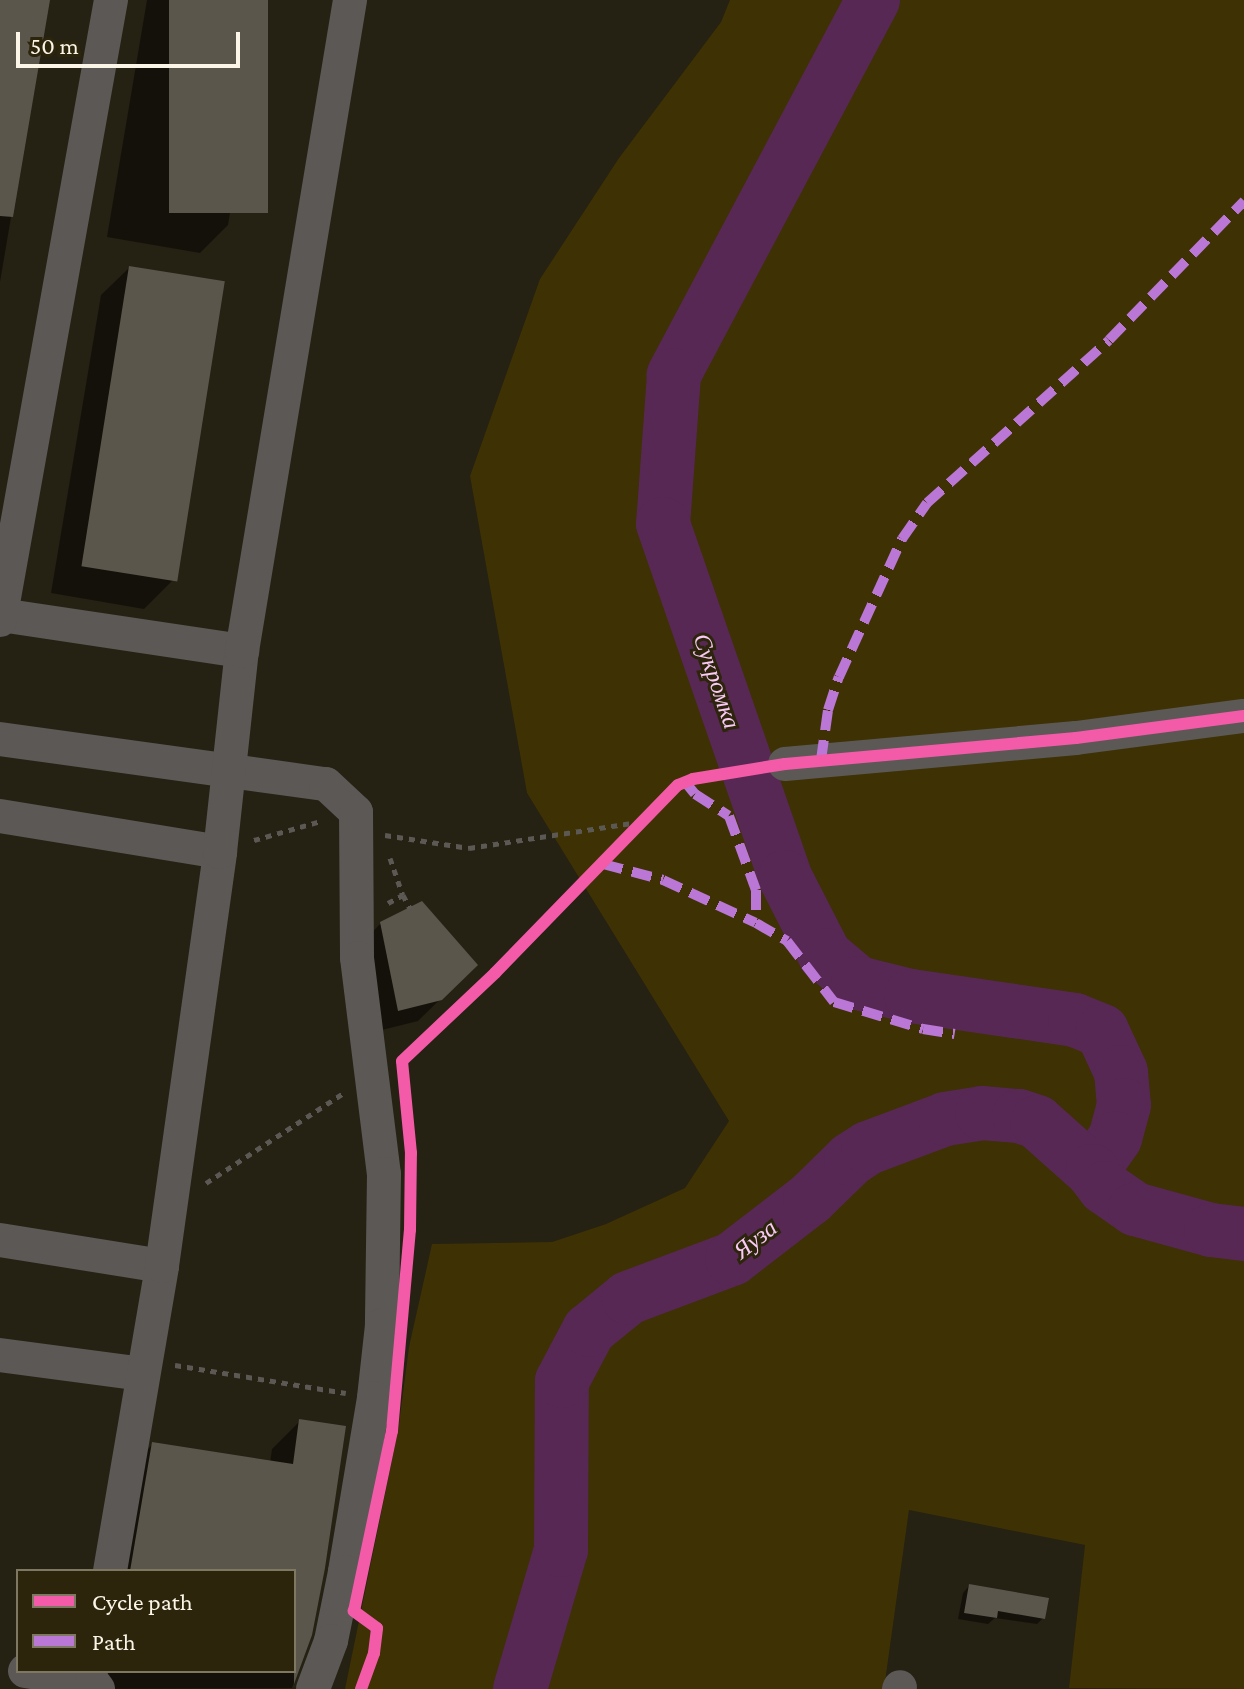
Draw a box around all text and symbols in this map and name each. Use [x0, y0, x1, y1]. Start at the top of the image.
scale bar [20, 16, 244, 66]
text: 50 m [30, 32, 79, 59]
water label: Сукромка [687, 630, 747, 732]
water label: Яуза [727, 1213, 783, 1265]
legend [16, 1569, 296, 1673]
text: Cycle path [92, 1588, 193, 1615]
text: Path [92, 1628, 136, 1655]

